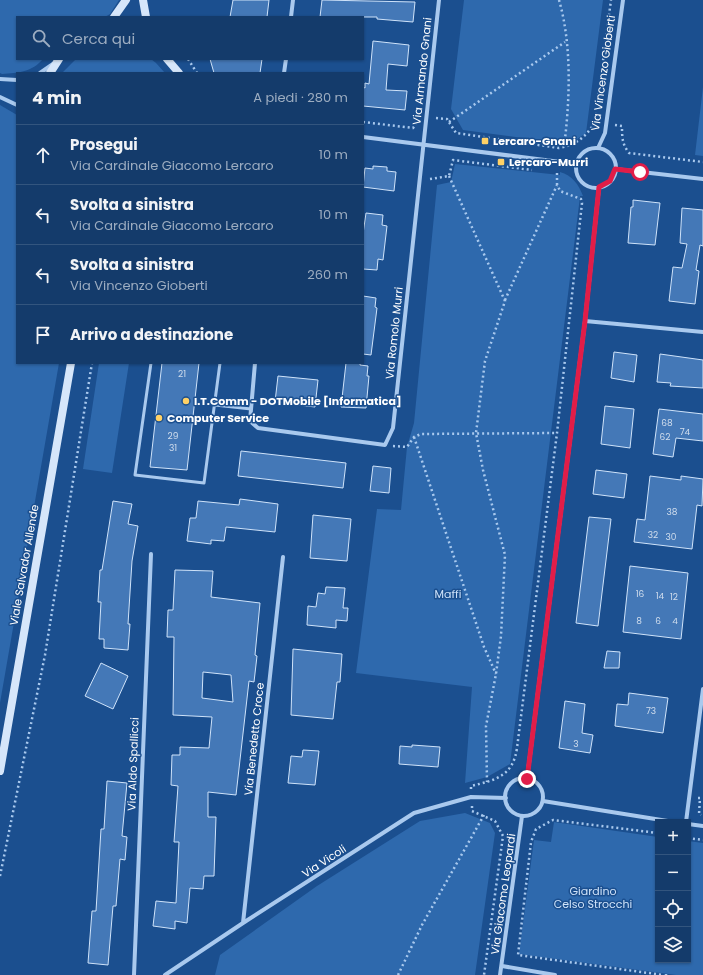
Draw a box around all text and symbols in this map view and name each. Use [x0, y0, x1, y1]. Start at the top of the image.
street label: Via Vincenzo Gioberti [587, 14, 619, 132]
search box [16, 16, 364, 60]
street label: Via Armando Gnani [408, 16, 436, 126]
icon: search [30, 27, 52, 49]
text: Cerca qui [62, 28, 135, 49]
text: 4 min [32, 86, 82, 110]
text: A piedi · 280 m [253, 88, 348, 107]
place label: Lercaro-Gnani [493, 133, 576, 149]
text: Prosegui [70, 134, 138, 155]
marker: Lercaro-Gnani [480, 136, 490, 146]
icon: ahead [32, 144, 54, 166]
text: 10 m [319, 145, 348, 164]
place label: Lercaro-Murri [509, 154, 588, 170]
text: Via Cardinale Giacomo Lercaro [70, 156, 274, 175]
marker: Lercaro-Murri [496, 157, 506, 167]
route start [631, 163, 649, 181]
text: Svolta a sinistra [70, 194, 194, 215]
icon: left [32, 204, 54, 226]
text: 10 m [319, 205, 348, 224]
text: Via Cardinale Giacomo Lercaro [70, 216, 274, 235]
text: Svolta a sinistra [70, 254, 194, 275]
icon: left [32, 264, 54, 286]
text: 260 m [307, 265, 348, 284]
text: Via Vincenzo Gioberti [70, 276, 208, 295]
street label: Via Romolo Murri [381, 286, 407, 380]
icon: arrive [32, 324, 54, 346]
text: Arrivo a destinazione [70, 324, 233, 345]
house number: 21 [178, 368, 186, 380]
place label: I.T.Comm - DOTMobile [Informatica] [194, 393, 402, 409]
marker: I.T.Comm - DOTMobile [Informatica] [181, 396, 191, 406]
place label: Computer Service [167, 410, 269, 426]
marker: Computer Service [154, 413, 164, 423]
house number: 68 [661, 417, 673, 429]
house number: 74 [680, 426, 691, 438]
house number: 29 [168, 430, 179, 442]
house number: 62 [660, 431, 670, 443]
house number: 31 [169, 442, 177, 454]
street label: Viale Salvador Allende [5, 503, 43, 627]
house number: 38 [667, 506, 678, 518]
house number: 32 [648, 529, 658, 541]
house number: 30 [666, 531, 677, 543]
park label: Maffi [435, 586, 462, 602]
house number: 16 [636, 588, 645, 600]
house number: 14 [656, 590, 665, 602]
house number: 12 [670, 591, 678, 603]
house number: 8 [636, 615, 642, 627]
house number: 6 [655, 615, 661, 627]
house number: 4 [672, 615, 678, 627]
street label: Via Benedetto Croce [240, 682, 268, 796]
house number: 73 [646, 705, 656, 717]
street label: Via Aldo Spallicci [123, 717, 143, 811]
house number: 3 [573, 738, 579, 750]
route end [518, 770, 536, 788]
map controls [655, 819, 691, 963]
button: + [655, 819, 691, 855]
street label: Via Giacomo Leopardi [487, 832, 519, 956]
street label: Via Vicoli [299, 841, 349, 881]
button: − [655, 855, 691, 891]
park label: Giardino Celso Strocchi [554, 883, 633, 912]
button: locate [655, 891, 691, 927]
button: layers [655, 927, 691, 963]

